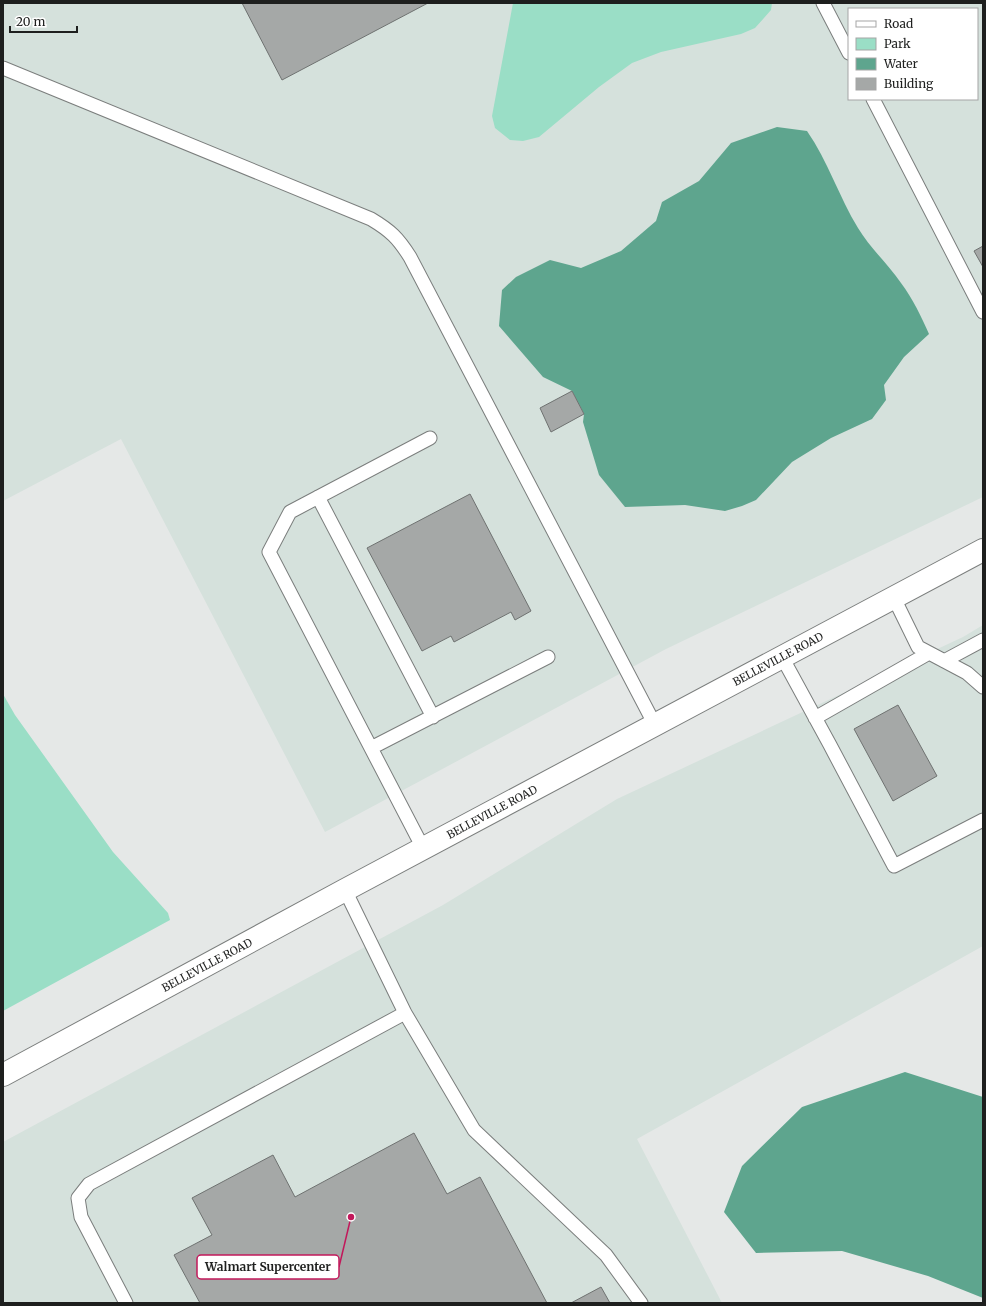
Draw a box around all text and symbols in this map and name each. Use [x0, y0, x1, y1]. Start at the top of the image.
scale bar [10, 8, 77, 34]
legend [848, 8, 978, 100]
text: 20 m [16, 14, 45, 29]
text: Road [884, 16, 913, 31]
text: Park [884, 36, 911, 51]
text: Water [883, 56, 919, 71]
text: Building [884, 76, 934, 91]
street label: BELLEVILLE ROAD [730, 629, 826, 689]
street label: BELLEVILLE ROAD [444, 782, 540, 842]
street label: BELLEVILLE ROAD [159, 935, 255, 995]
callout: Walmart Supercenter [197, 1255, 339, 1279]
text: Walmart Supercenter [204, 1259, 331, 1274]

